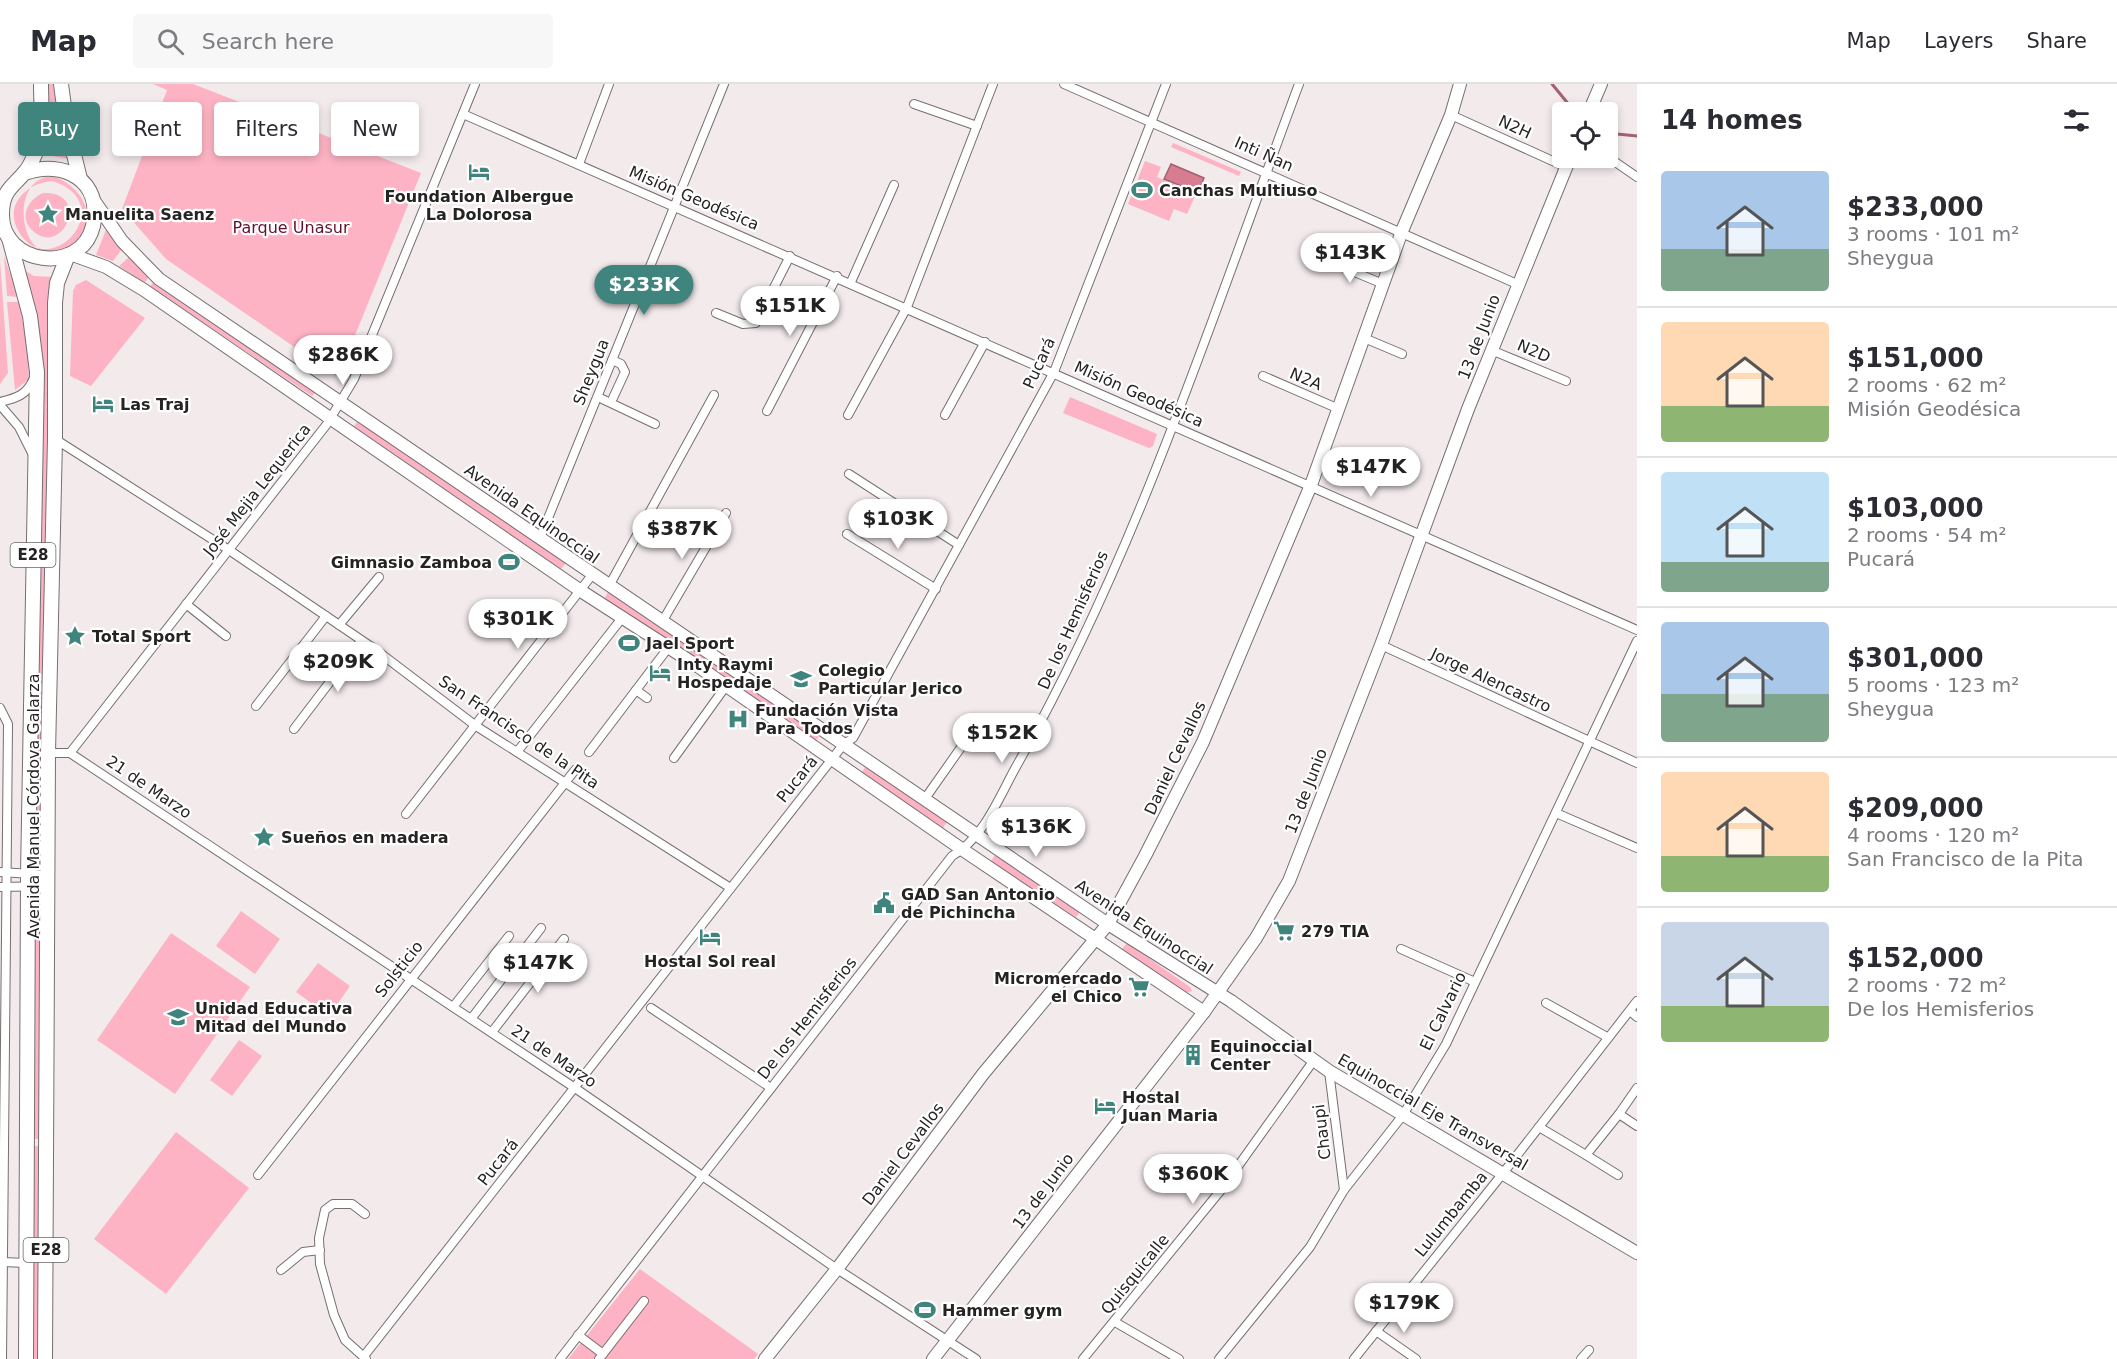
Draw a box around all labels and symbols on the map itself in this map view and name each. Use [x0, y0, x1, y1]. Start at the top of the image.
street label: N2H [1495, 111, 1535, 143]
street label: Inti Ñan [1232, 133, 1296, 175]
hotel icon: Foundation Albergue La Dolorosa [467, 160, 491, 184]
street label: Misión Geodésica [626, 162, 762, 234]
sports icon: Canchas Multiuso [1130, 178, 1154, 202]
place label: Canchas Multiuso [1159, 181, 1318, 200]
place label: Foundation Albergue La Dolorosa [384, 187, 574, 224]
place icon: Manuelita Saenz [36, 202, 60, 226]
place label: Manuelita Saenz [65, 205, 214, 224]
park label: Parque Unasur [233, 218, 350, 237]
pin: $143K [1308, 233, 1392, 284]
pin: $233K [602, 265, 686, 316]
pin: $151K [748, 286, 832, 337]
street label: 13 de Junio [1454, 292, 1504, 382]
street label: Pucará [1019, 334, 1059, 392]
pin: $286K [301, 335, 385, 386]
street label: Sheygua [569, 336, 613, 408]
street label: N2D [1514, 336, 1554, 366]
street label: Misión Geodésica [1071, 357, 1207, 431]
street label: N2A [1287, 364, 1325, 394]
hotel icon: Las Traj [91, 392, 115, 416]
place label: Las Traj [120, 395, 189, 414]
street label: José Mejia Lequerica [199, 420, 315, 561]
pin: $147K [1329, 447, 1413, 498]
street label: Avenida Equinoccial [461, 460, 603, 568]
pin: $103K [856, 499, 940, 550]
pin: $387K [640, 509, 724, 560]
road number: E28 [10, 543, 56, 567]
street label: De los Hemisferios [1034, 548, 1112, 692]
sports icon: Gimnasio Zamboa [497, 550, 521, 574]
place label: Gimnasio Zamboa [331, 553, 492, 572]
pin: $301K [476, 599, 560, 650]
place icon: Total Sport [63, 624, 87, 648]
place label: Total Sport [92, 627, 191, 646]
sports icon: Jael Sport [617, 631, 641, 655]
place label: Jael Sport [645, 634, 735, 653]
pin: $209K [296, 642, 380, 693]
street label: Jorge Alencastro [1427, 643, 1554, 716]
place label: Inty Raymi Hospedaje [677, 655, 773, 692]
hotel icon: Inty Raymi Hospedaje [648, 661, 672, 685]
place label: Colegio Particular Jerico [818, 661, 962, 698]
school or university icon: Colegio Particular Jerico [789, 667, 813, 691]
street label: San Francisco de la Pita [435, 671, 603, 793]
street label: Avenida Manuel Córdova Galarza [24, 673, 43, 939]
street label: Daniel Cevallos [1140, 698, 1210, 818]
place label: Fundación Vista Para Todos [755, 701, 899, 738]
hospital icon: Fundación Vista Para Todos [726, 707, 750, 731]
pin: $152K [960, 713, 1044, 764]
street label: 13 de Junio [1281, 746, 1331, 836]
street label: 21 de Marzo [103, 751, 195, 823]
street label: Pucará [772, 752, 822, 806]
pin: $136K [994, 807, 1078, 858]
place icon: Sueños en madera [252, 825, 276, 849]
place label: Sueños en madera [281, 828, 449, 847]
street label: Avenida Equinoccial [1072, 875, 1216, 979]
place label: GAD San Antonio de Pichincha [901, 885, 1055, 922]
public building icon: GAD San Antonio de Pichincha [872, 891, 896, 915]
supermarket icon: 279 TIA [1272, 919, 1296, 943]
place label: 279 TIA [1301, 922, 1370, 941]
hotel icon: Hostal Sol real [698, 925, 722, 949]
street label: Solsticio [371, 937, 427, 1001]
pin: $147K [496, 943, 580, 994]
place label: Hostal Sol real [644, 952, 776, 971]
street label: De los Hemisferios [753, 953, 861, 1083]
place label: Micromercado el Chico [994, 969, 1122, 1006]
street label: El Calvario [1416, 969, 1470, 1053]
supermarket icon: Micromercado el Chico [1127, 975, 1151, 999]
place label: Unidad Educativa Mitad del Mundo [195, 999, 353, 1036]
school or university icon: Unidad Educativa Mitad del Mundo [166, 1005, 190, 1029]
street label: 21 de Marzo [508, 1020, 600, 1092]
place label: Equinoccial Center [1210, 1037, 1312, 1074]
building icon: Equinoccial Center [1181, 1043, 1205, 1067]
street label: Equinoccial Eje Transversal [1335, 1050, 1531, 1174]
place label: Hostal Juan Maria [1121, 1088, 1218, 1125]
hotel icon: Hostal Juan Maria [1093, 1094, 1117, 1118]
street label: Daniel Cevallos [858, 1099, 948, 1209]
street label: Chaupi [1309, 1103, 1335, 1161]
street label: Pucará [474, 1135, 522, 1189]
street label: 13 de Junio [1008, 1149, 1078, 1233]
pin: $360K [1151, 1154, 1235, 1205]
street label: Lulumbamba [1411, 1167, 1491, 1261]
street label: Quisquicalle [1097, 1230, 1173, 1318]
road number: E28 [24, 1238, 68, 1262]
pin: $179K [1362, 1283, 1446, 1334]
sports icon: Hammer gym [913, 1298, 937, 1322]
place label: Hammer gym [942, 1301, 1062, 1320]

